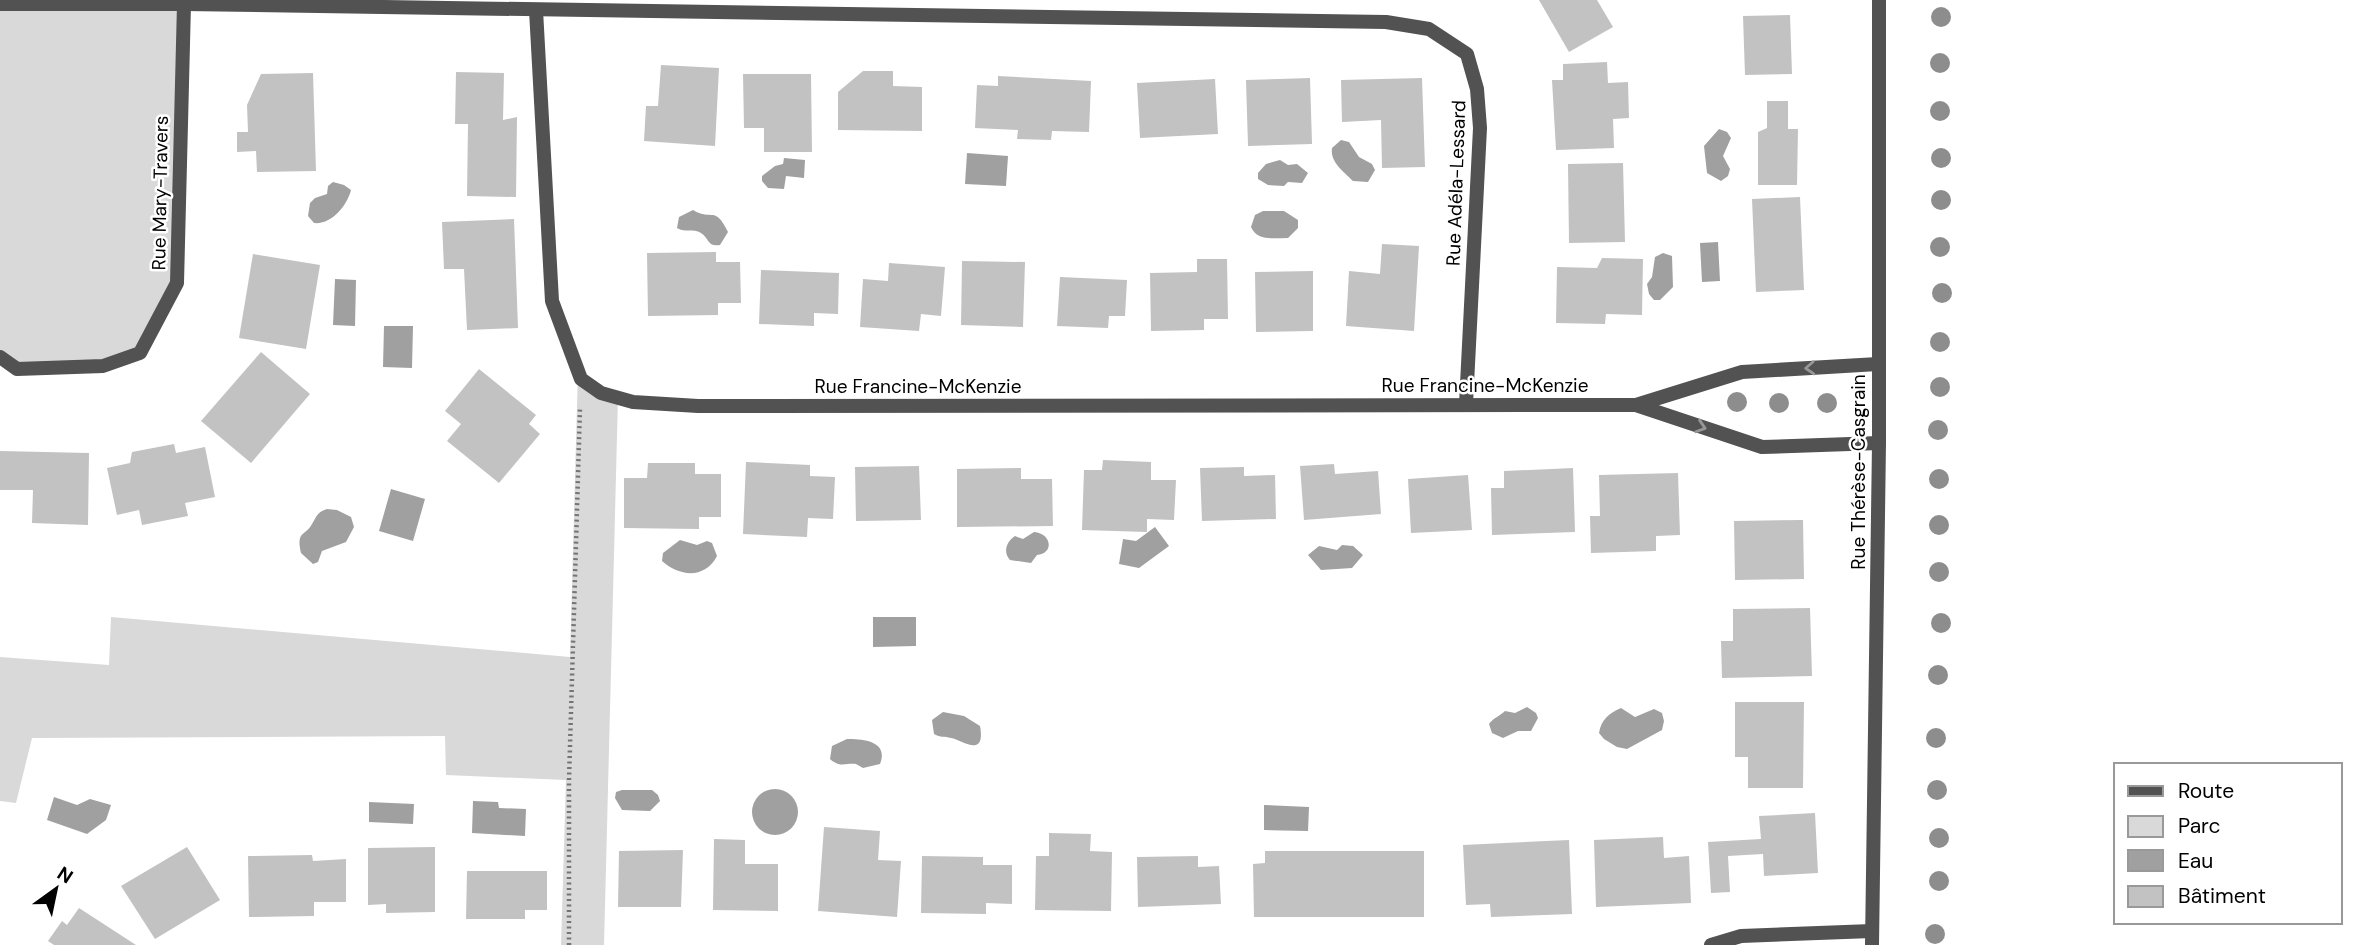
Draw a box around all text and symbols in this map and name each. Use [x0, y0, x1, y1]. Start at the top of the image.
street label: Rue Adéla-Lessard [1441, 100, 1471, 266]
street label: Rue Mary-Travers [146, 115, 174, 271]
one-way arrow [1804, 360, 1815, 375]
street label: Rue Francine-McKenzie [1382, 373, 1588, 398]
street label: Rue Francine-McKenzie [815, 374, 1021, 399]
street label: Rue Thérèse-Casgrain [1846, 374, 1871, 570]
one-way arrow [1695, 418, 1707, 433]
legend [2114, 763, 2342, 924]
text: Route [2178, 777, 2234, 805]
text: Parc [2178, 812, 2221, 840]
text: Eau [2178, 847, 2213, 875]
north arrow [21, 854, 91, 924]
text: N [52, 861, 78, 889]
text: Bâtiment [2178, 882, 2266, 910]

